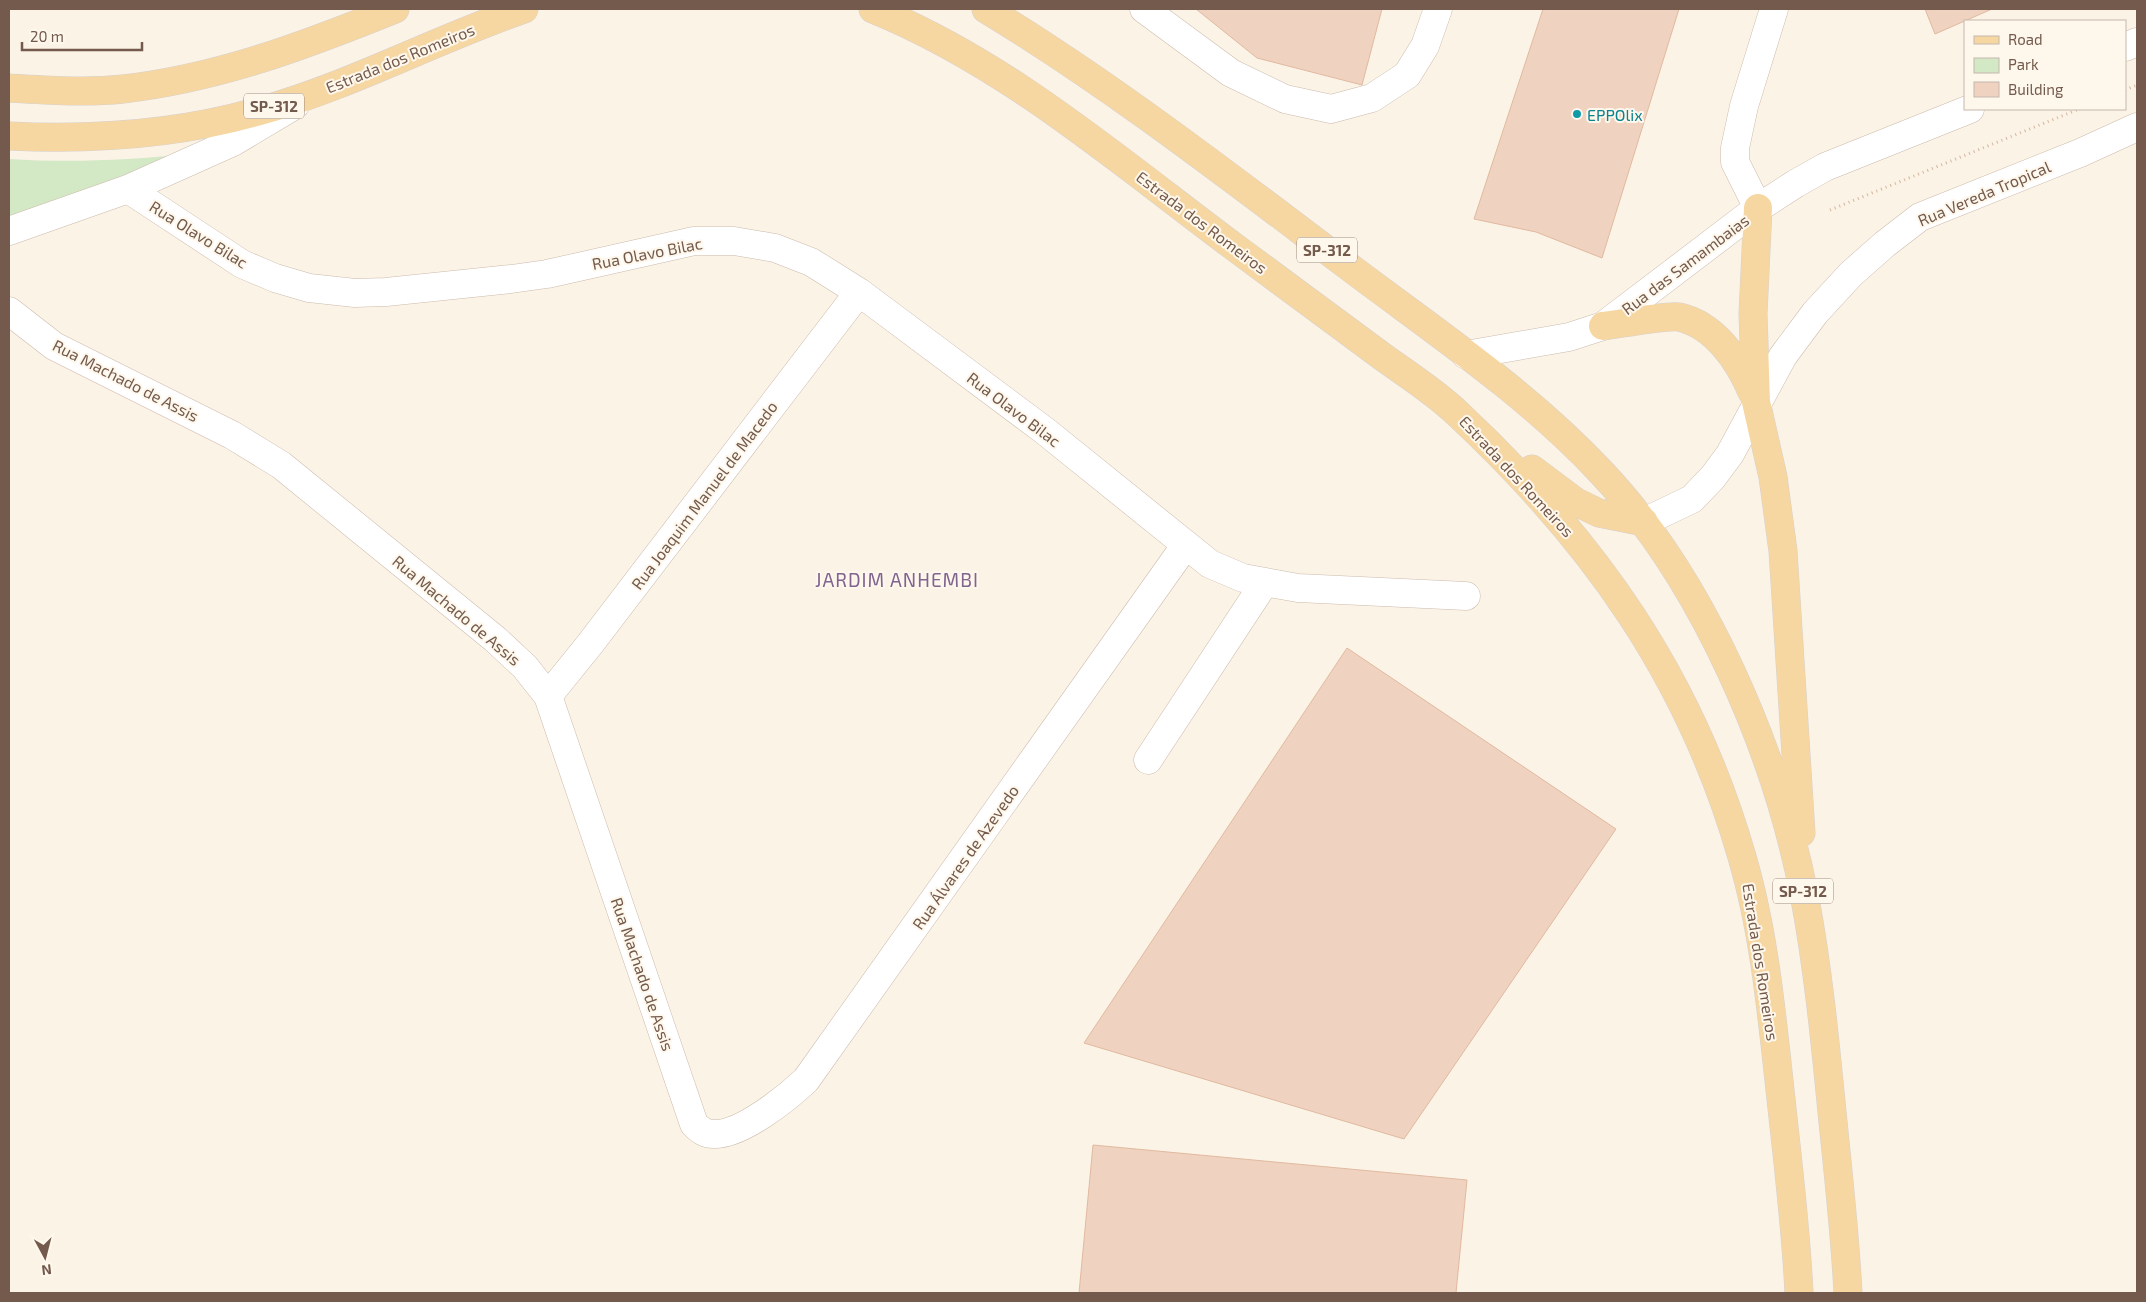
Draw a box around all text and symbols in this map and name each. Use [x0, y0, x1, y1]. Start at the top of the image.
street label: Estrada dos Romeiros [323, 19, 477, 97]
scale bar [22, 20, 142, 52]
legend [1964, 20, 2126, 110]
text: 20 m [30, 27, 64, 45]
text: Road [2008, 30, 2043, 48]
text: Park [2008, 55, 2039, 73]
text: Building [2008, 80, 2064, 98]
road number: SP-312 [244, 94, 304, 118]
place label: EPPOlix [1587, 105, 1643, 124]
marker: EPPOlix [1571, 108, 1583, 120]
street label: Rua Vereda Tropical [1915, 156, 2053, 230]
street label: Estrada dos Romeiros [1133, 167, 1271, 277]
street label: Rua Olavo Bilac [147, 196, 252, 272]
street label: Rua das Samambaias [1618, 210, 1752, 318]
street label: Rua Olavo Bilac [590, 233, 704, 273]
road number: SP-312 [1297, 238, 1357, 262]
street label: Rua Machado de Assis [50, 335, 202, 425]
street label: Rua Olavo Bilac [964, 368, 1065, 450]
street label: Rua Joaquim Manuel de Macedo [627, 397, 781, 593]
street label: Estrada dos Romeiros [1456, 411, 1578, 541]
street label: Rua Machado de Assis [389, 551, 525, 669]
district label: JARDIM ANHEMBI [815, 568, 979, 591]
street label: Rua Álvares de Azevedo [908, 781, 1022, 933]
road number: SP-312 [1773, 878, 1833, 904]
street label: Estrada dos Romeiros [1739, 882, 1783, 1042]
street label: Rua Machado de Assis [608, 895, 678, 1053]
north arrow [20, 1232, 70, 1282]
text: N [41, 1261, 53, 1279]

